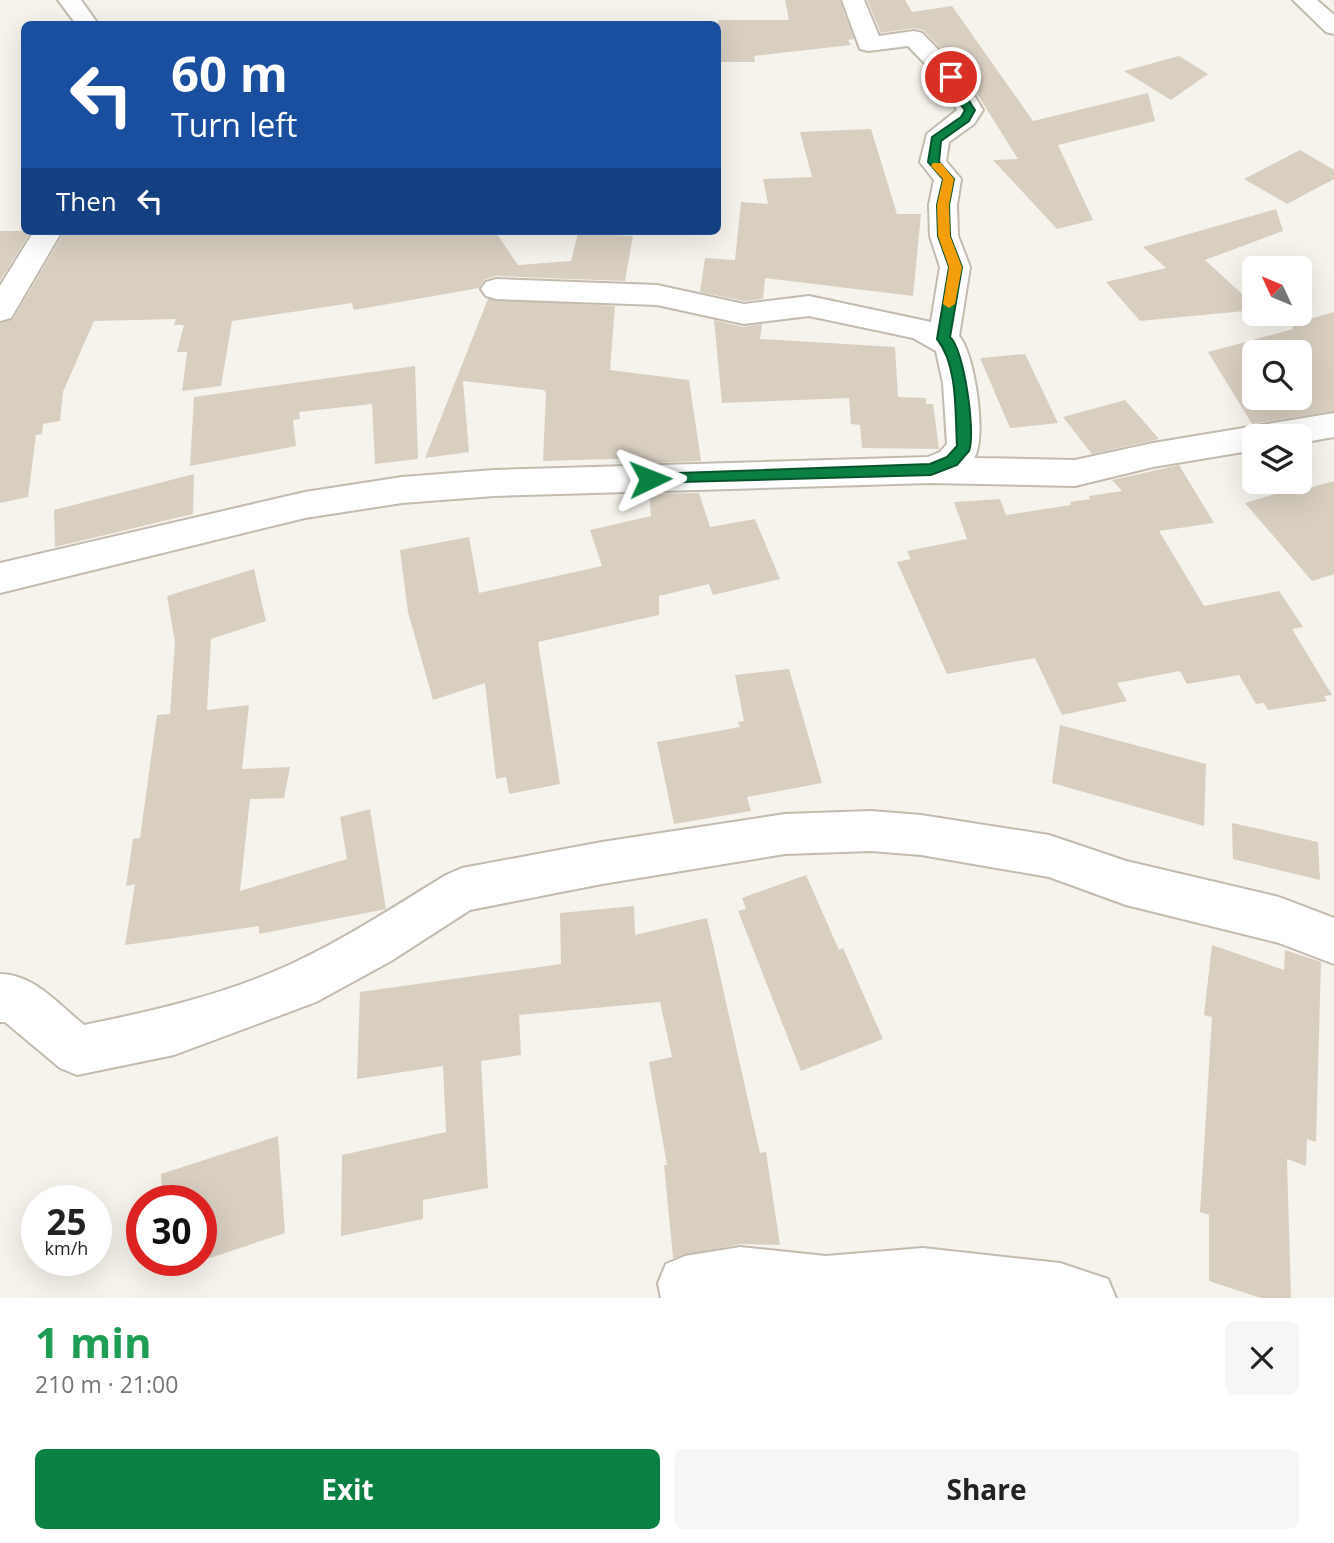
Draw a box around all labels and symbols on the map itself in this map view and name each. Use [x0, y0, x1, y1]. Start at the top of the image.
pin [921, 47, 981, 107]
north arrow [1242, 256, 1312, 326]
position arrow [613, 442, 687, 516]
speed limit sign: 30 [126, 1185, 217, 1276]

